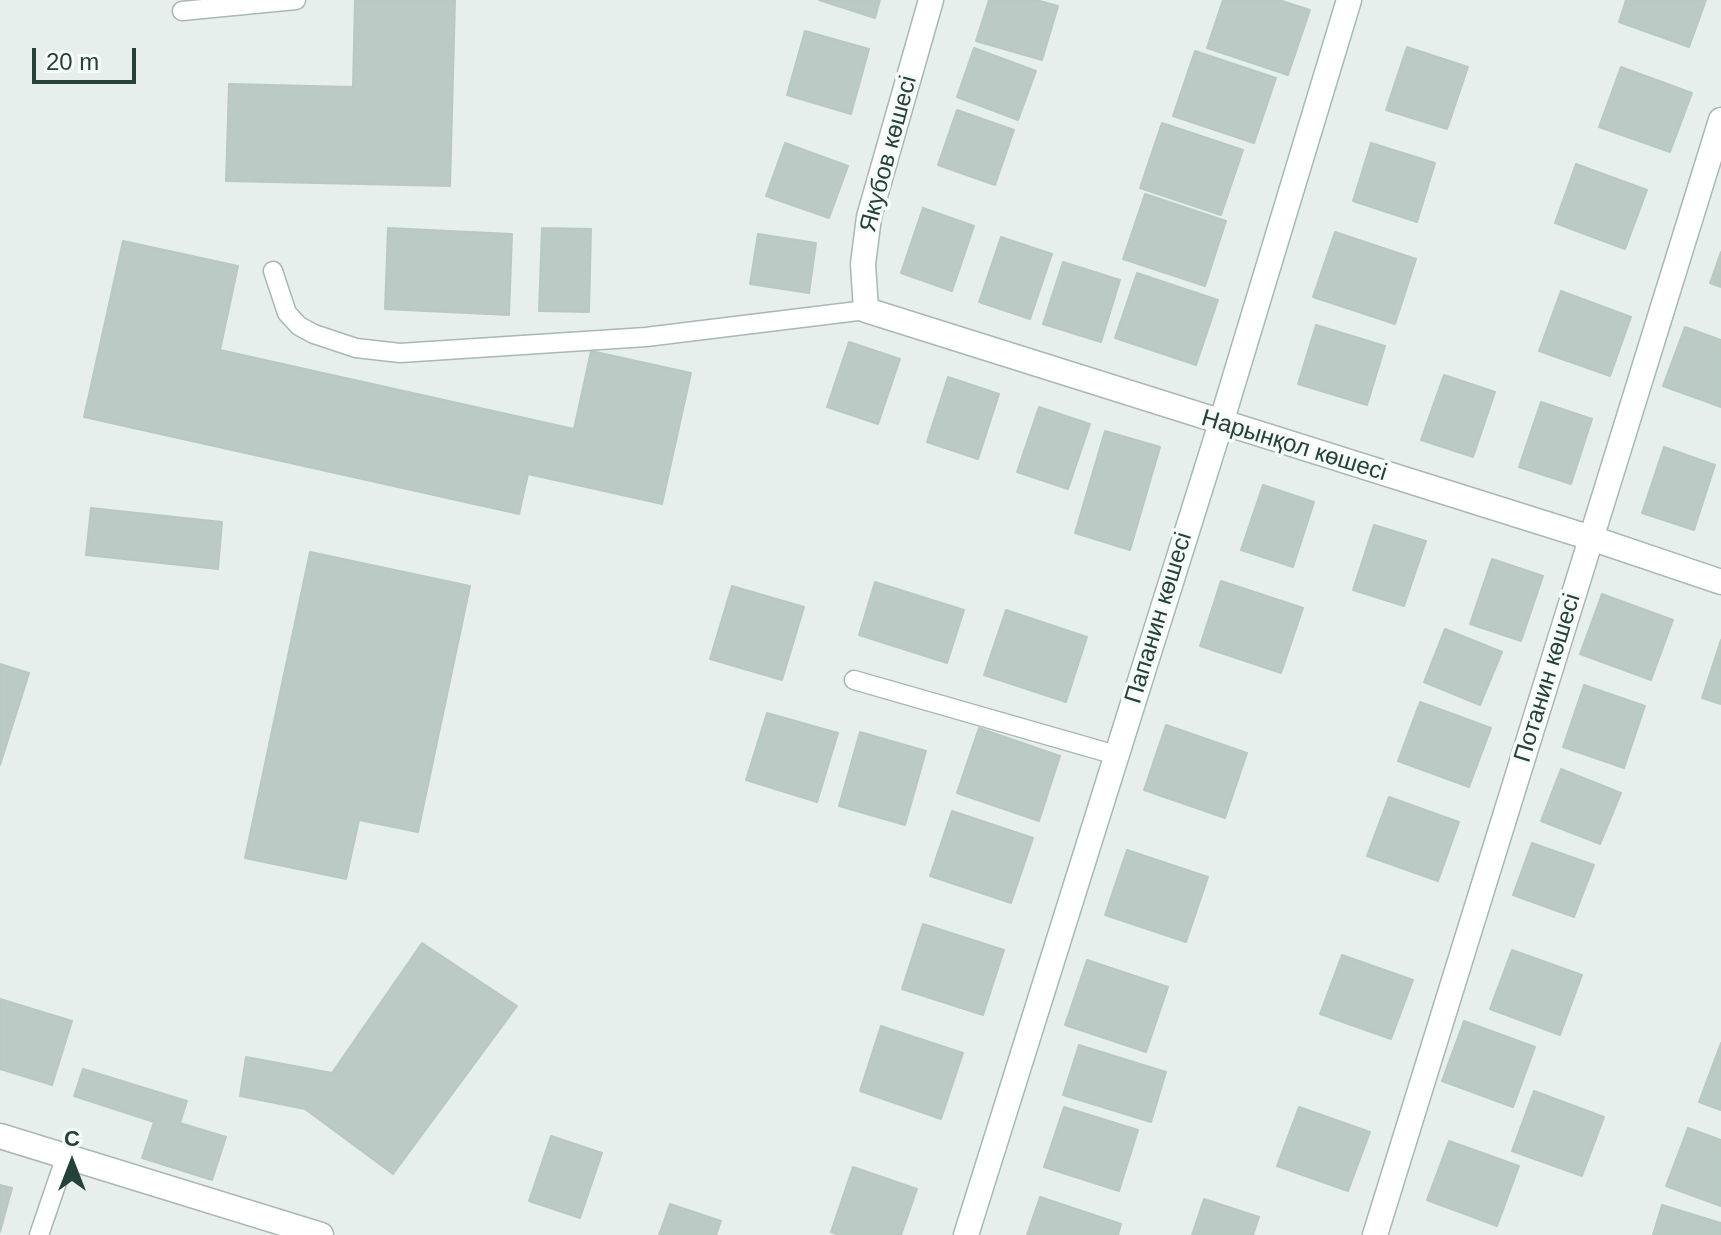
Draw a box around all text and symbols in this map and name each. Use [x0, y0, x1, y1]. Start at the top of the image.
scale bar [36, 32, 140, 82]
text: 20 m [46, 48, 99, 75]
street label: Якубов көшесі [854, 73, 924, 235]
street label: Нарынқол көшесі [1198, 404, 1390, 488]
street label: Папанин көшесі [1119, 529, 1199, 707]
street label: Потанин көшесі [1509, 590, 1587, 766]
north arrow [32, 1123, 112, 1203]
text: С [64, 1126, 80, 1151]

